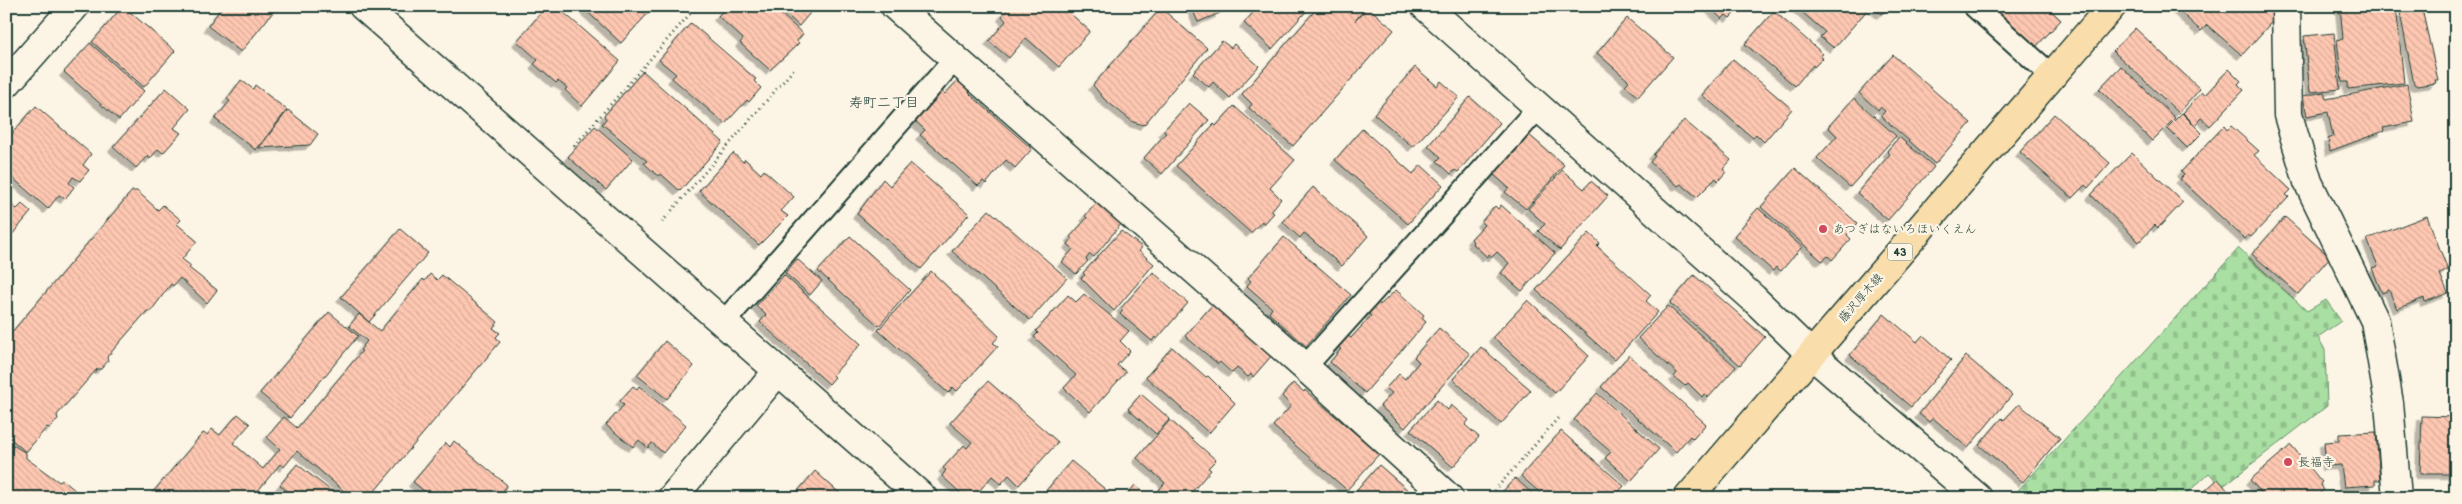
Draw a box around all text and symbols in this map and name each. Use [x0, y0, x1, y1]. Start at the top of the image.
district label: 寿町二丁目 [849, 94, 919, 111]
place label: あつぎはないろほいくえん [1833, 222, 1977, 237]
marker: あつぎはないろほいくえん [1817, 223, 1829, 235]
road number: 43 [1888, 243, 1912, 260]
street label: 藤沢厚木線 [1836, 270, 1886, 326]
place label: 長福寺 [2298, 455, 2334, 470]
marker: 長福寺 [2282, 456, 2294, 468]

